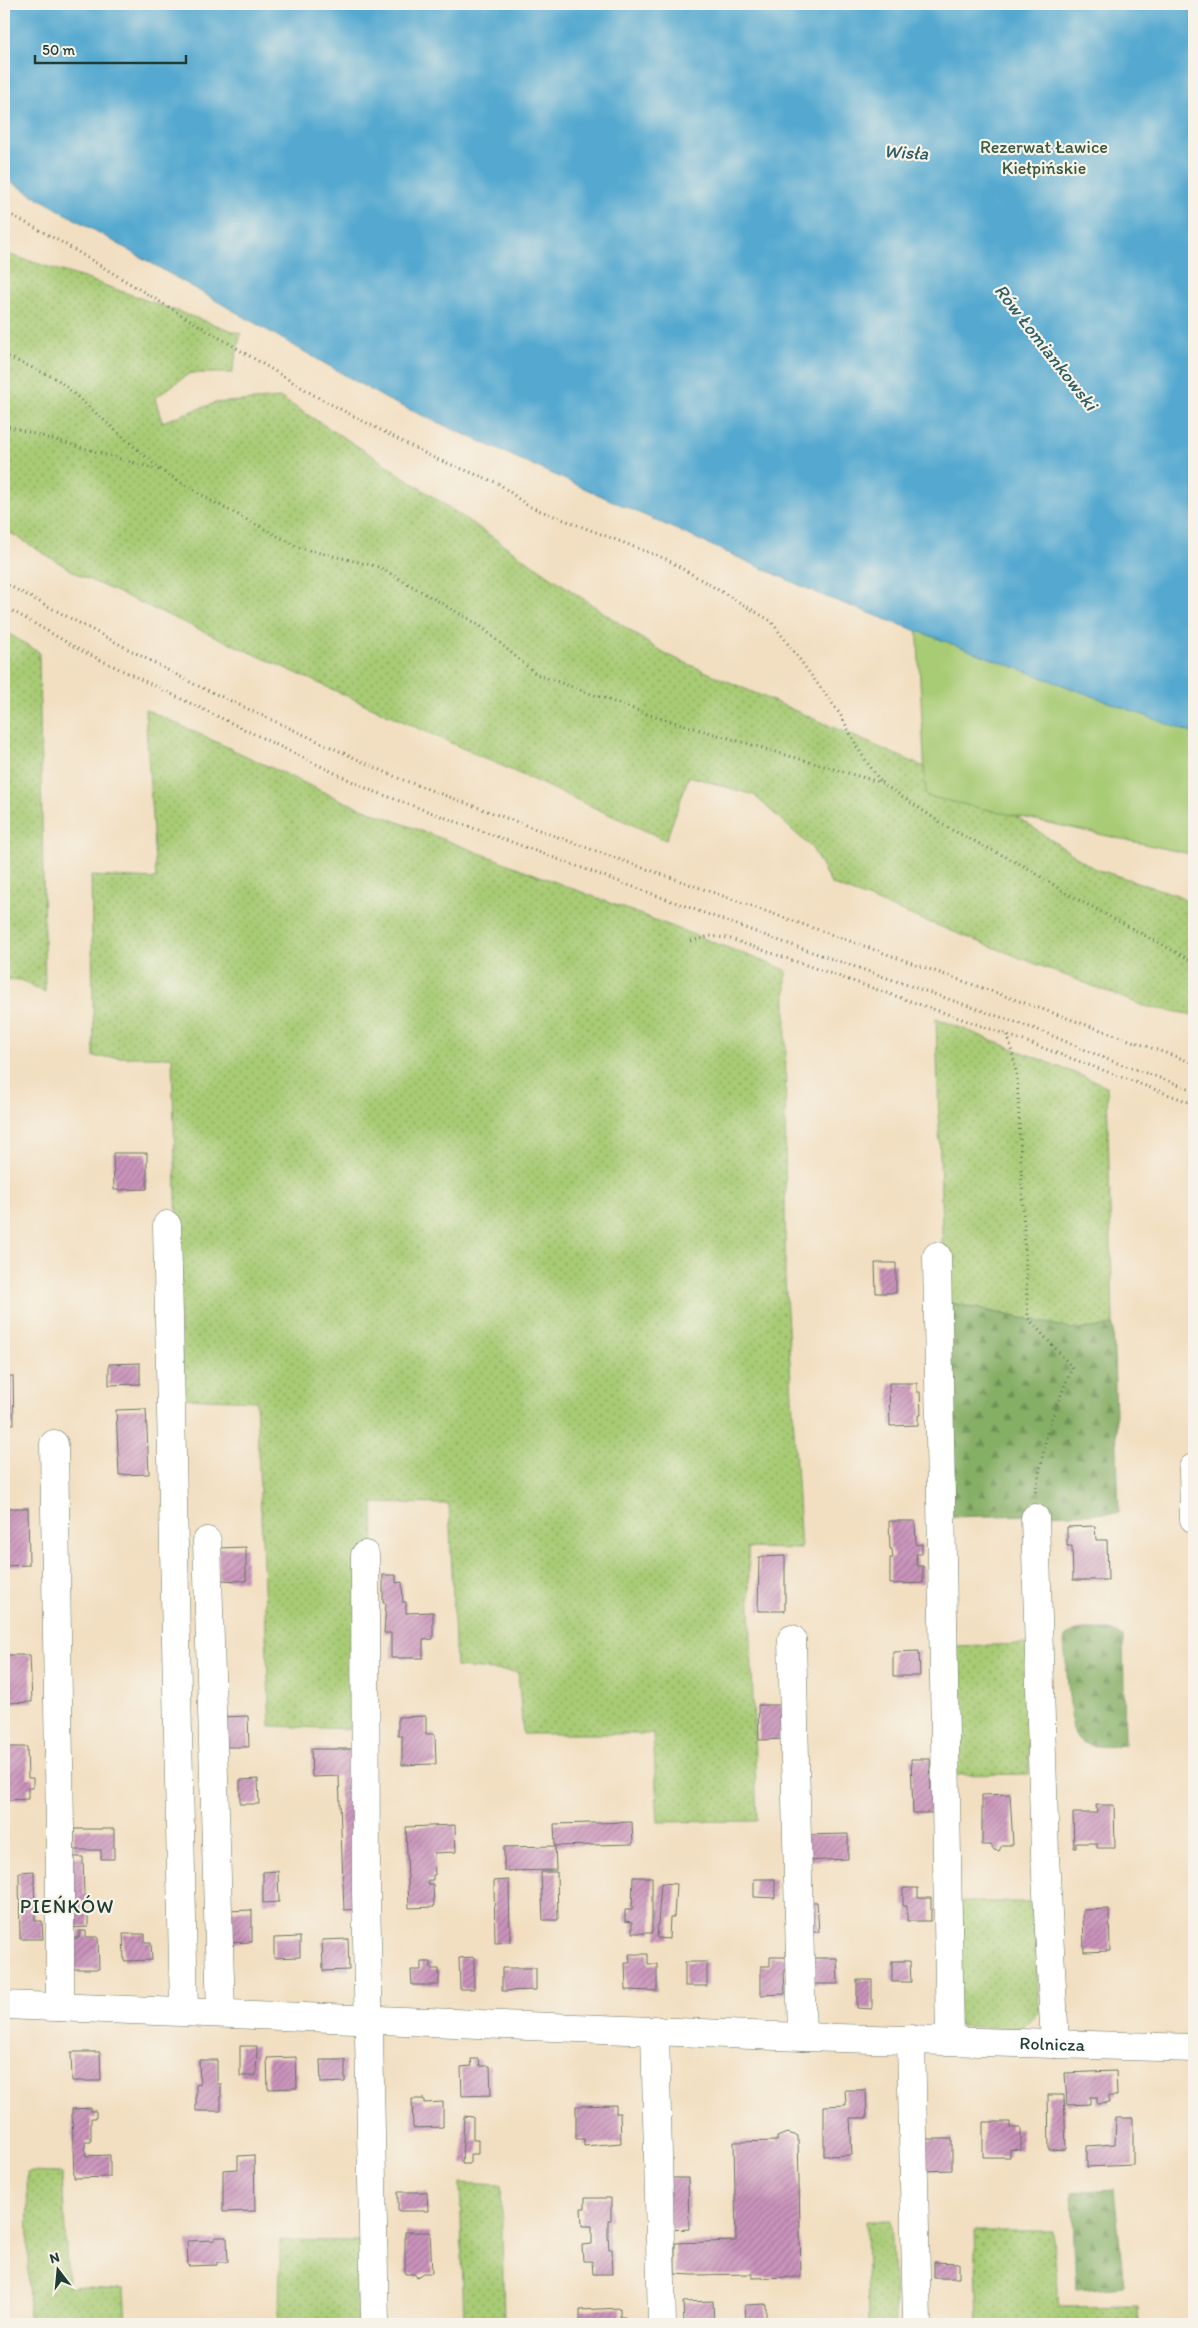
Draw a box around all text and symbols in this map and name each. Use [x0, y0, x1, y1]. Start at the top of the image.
scale bar [35, 32, 186, 64]
text: 50 m [42, 41, 75, 59]
park label: Rezerwat Ławice Kiełpińskie [980, 136, 1108, 179]
water label: Wisła [883, 139, 929, 165]
water label: Rów Łomiankowski [989, 279, 1104, 417]
district label: PIEŃKÓW [20, 1894, 114, 1918]
street label: Rolnicza [1019, 2032, 1086, 2056]
north arrow [32, 2246, 82, 2296]
text: N [48, 2249, 61, 2267]

